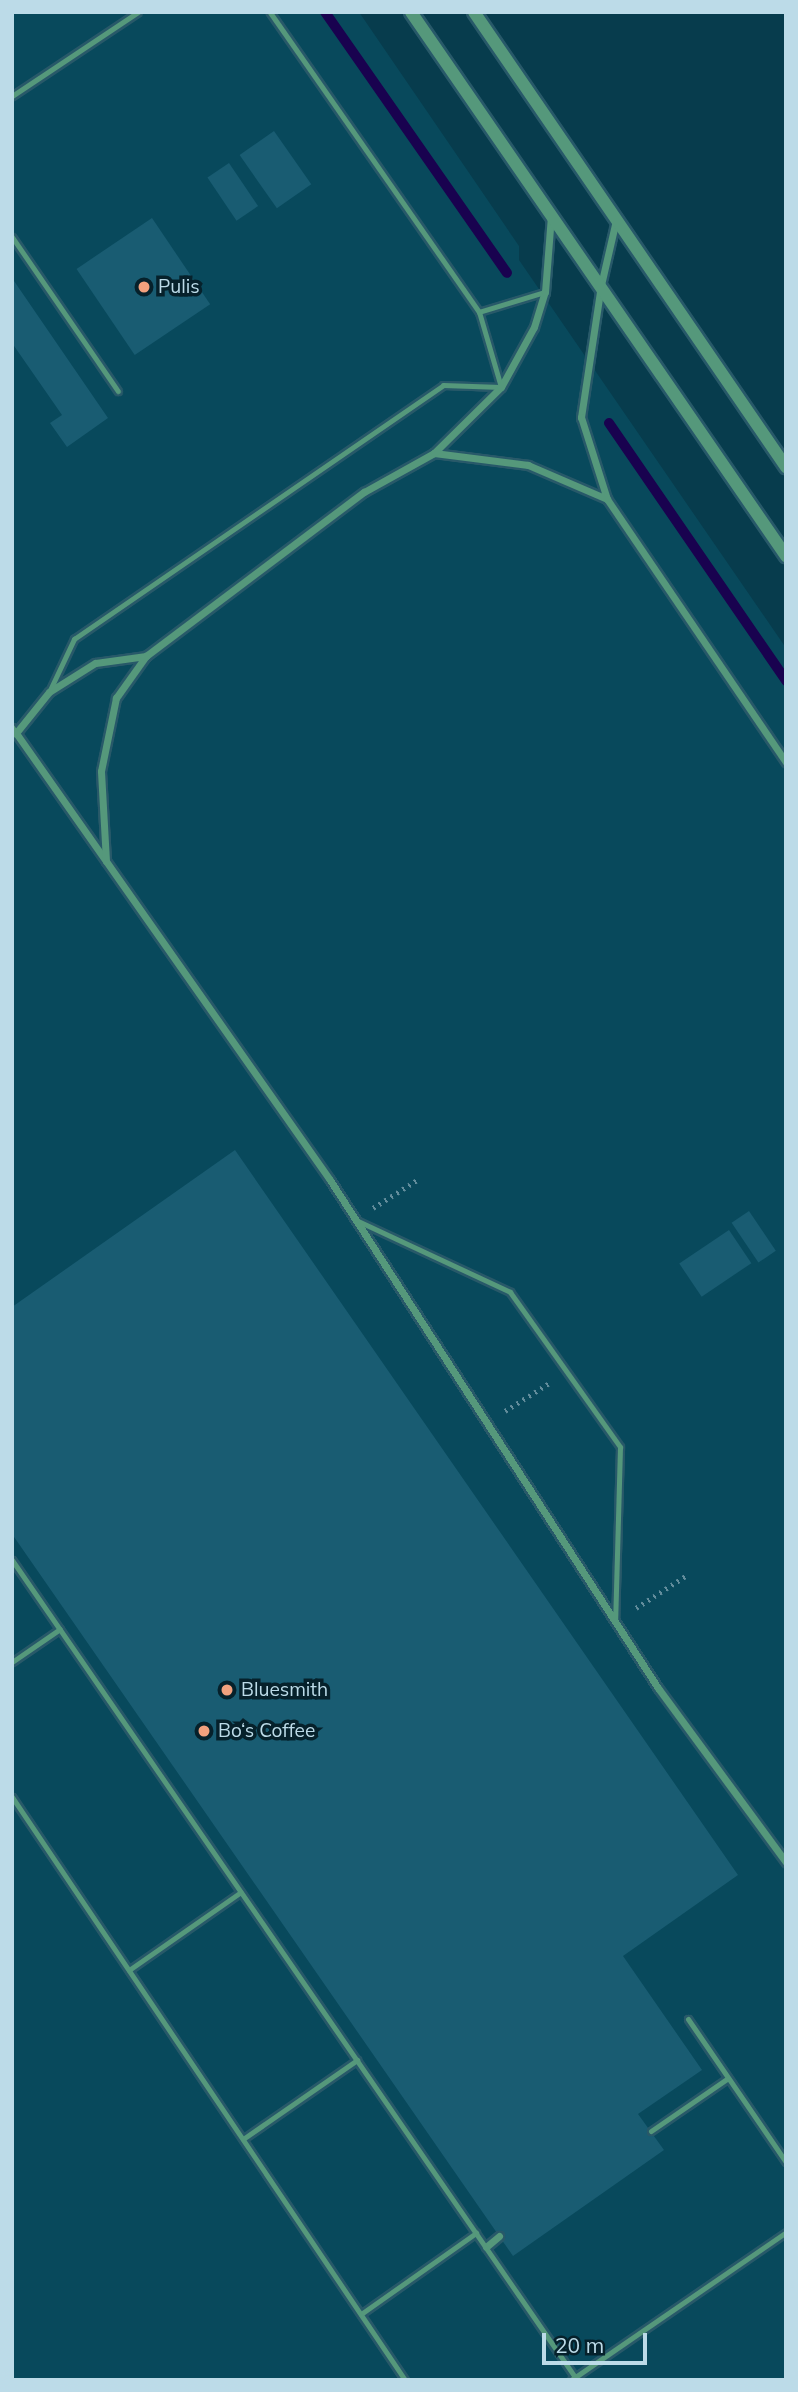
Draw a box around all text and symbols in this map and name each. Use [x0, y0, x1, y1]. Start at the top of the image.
place label: Pulis [158, 276, 200, 298]
marker: Pulis [136, 279, 152, 295]
place label: Bluesmith [241, 1679, 328, 1701]
marker: Bluesmith [219, 1682, 235, 1698]
place label: Bo‘s Coffee [218, 1720, 315, 1742]
marker: Bo‘s Coffee [196, 1723, 212, 1739]
scale bar [546, 2318, 651, 2362]
text: 20 m [555, 2332, 604, 2358]

